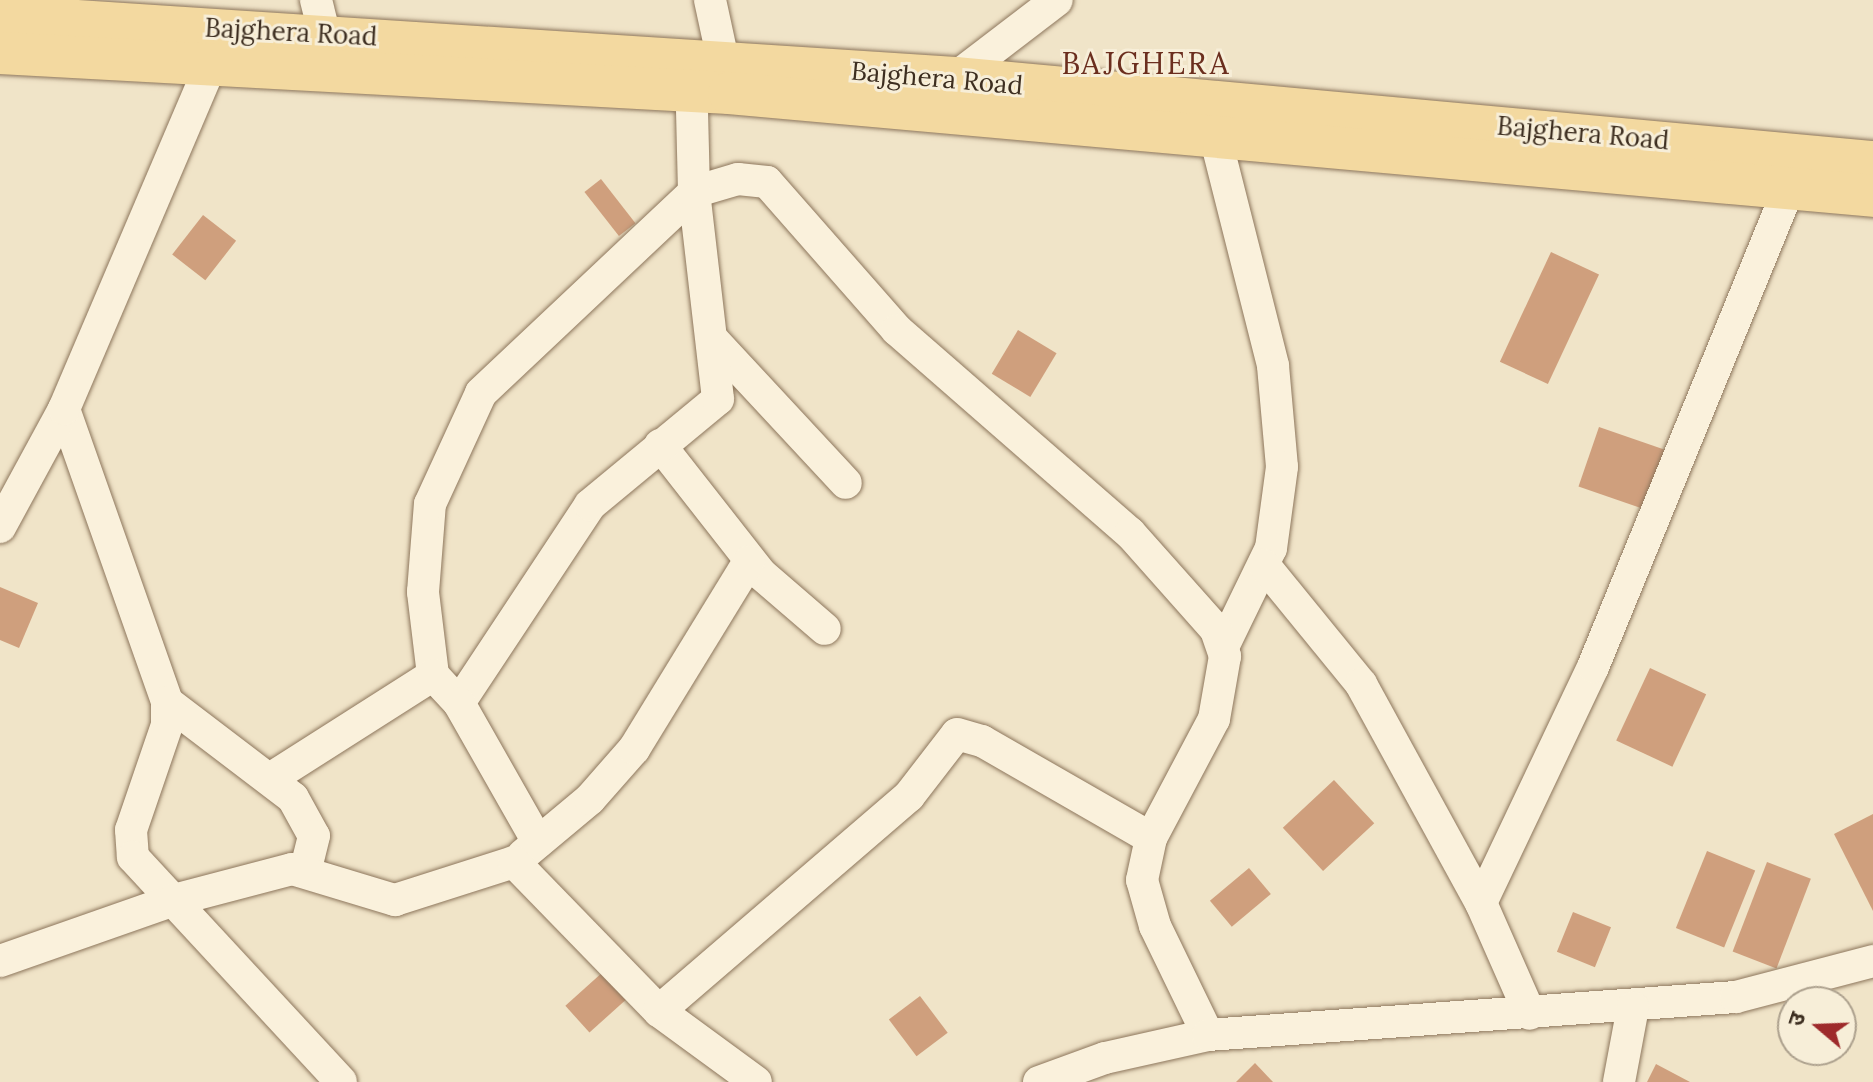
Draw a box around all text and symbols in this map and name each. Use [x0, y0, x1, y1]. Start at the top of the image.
street label: Bajghera Road [204, 12, 378, 52]
district label: BAJGHERA [1062, 45, 1230, 81]
street label: Bajghera Road [850, 55, 1024, 101]
street label: Bajghera Road [1496, 110, 1670, 156]
north arrow [1777, 986, 1857, 1066]
text: उ [1781, 1008, 1812, 1029]

